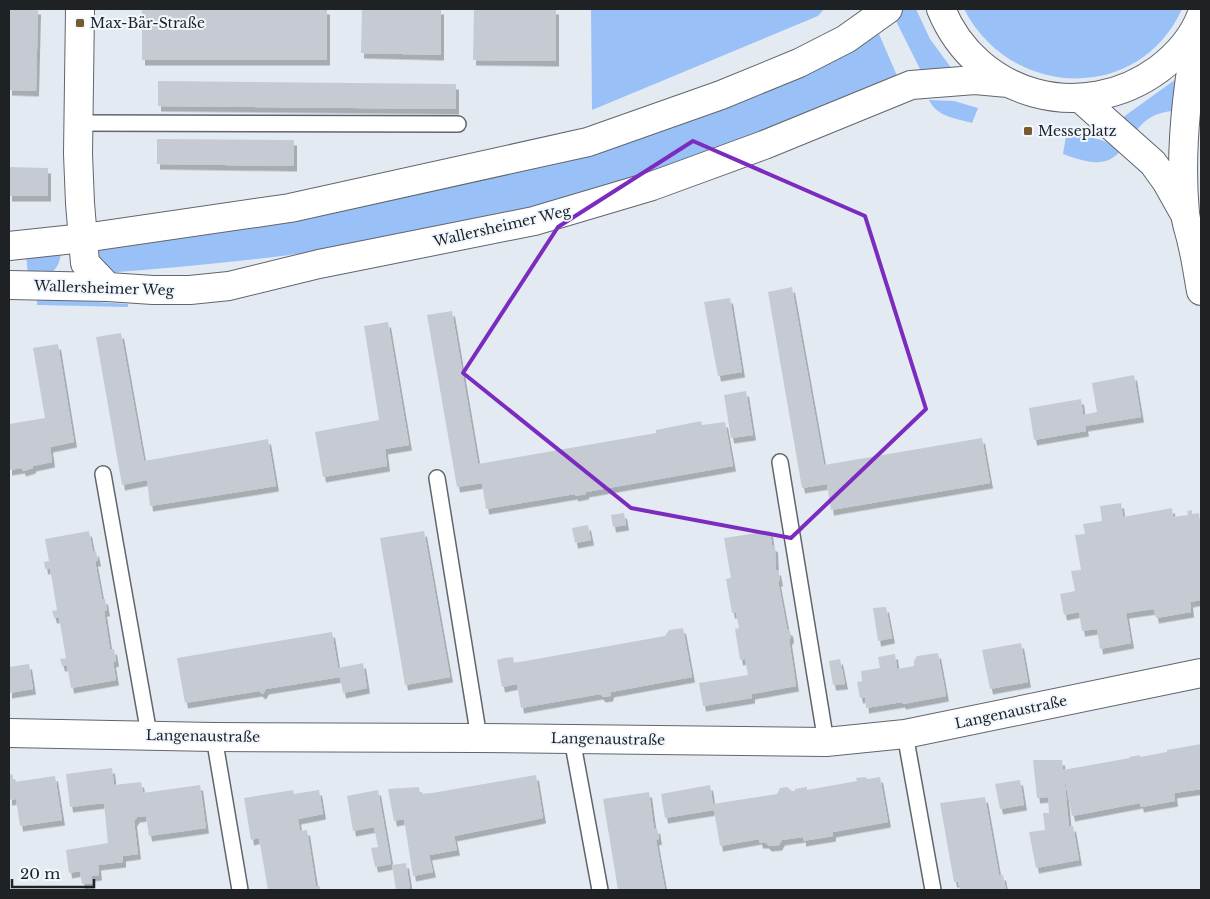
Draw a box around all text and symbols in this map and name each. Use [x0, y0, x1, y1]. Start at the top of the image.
place label: Max-Bär-Straße [90, 14, 205, 32]
marker: Max-Bär-Straße [74, 17, 86, 29]
place label: Messeplatz [1038, 122, 1117, 140]
marker: Messeplatz [1022, 125, 1034, 137]
street label: Wallersheimer Weg [431, 201, 573, 251]
street label: Wallersheimer Weg [33, 277, 175, 299]
street label: Langenaustraße [953, 691, 1069, 733]
street label: Langenaustraße [146, 726, 260, 746]
street label: Langenaustraße [551, 729, 665, 749]
scale bar [12, 856, 95, 888]
text: 20 m [20, 864, 60, 883]

